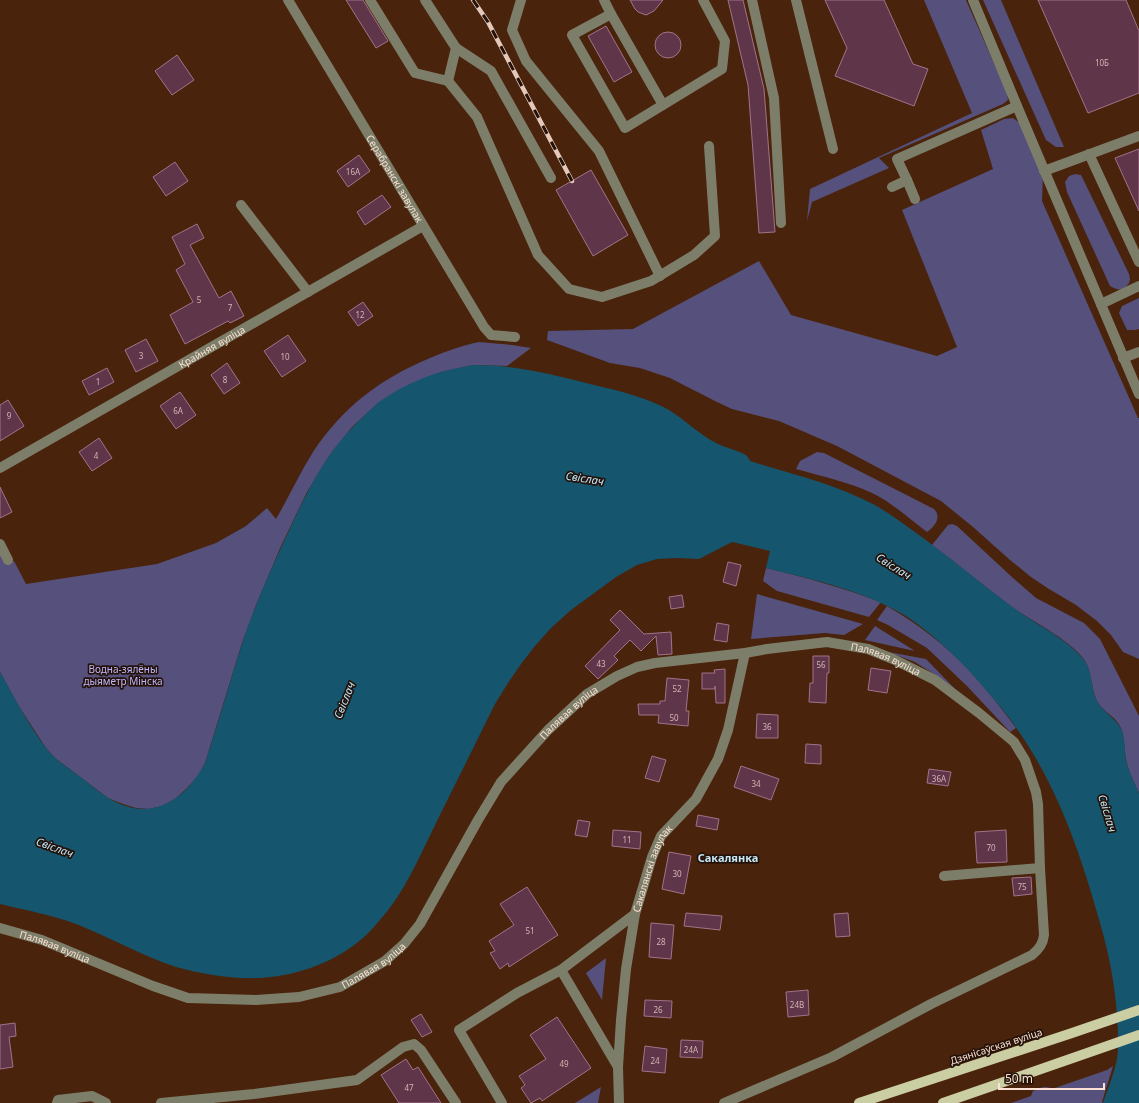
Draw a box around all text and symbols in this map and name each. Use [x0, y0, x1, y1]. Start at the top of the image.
house number: 10Б [1095, 57, 1109, 68]
street label: Серабранскі завулак [363, 132, 427, 226]
house number: 16А [346, 166, 361, 177]
house number: 5 [197, 294, 202, 305]
house number: 7 [228, 302, 233, 313]
house number: 12 [355, 309, 365, 320]
street label: Крайняя вуліца [176, 322, 248, 371]
house number: 3 [139, 350, 144, 361]
house number: 10 [280, 351, 290, 362]
house number: 8 [223, 374, 228, 385]
house number: 1 [96, 376, 100, 387]
house number: 6А [173, 405, 184, 416]
house number: 9 [7, 410, 12, 421]
house number: 4 [94, 450, 99, 461]
water label: Свіслач [565, 468, 605, 488]
water label: Свіслач [874, 549, 914, 583]
street label: Палявая вуліца [850, 639, 923, 679]
house number: 43 [596, 658, 606, 669]
house number: 56 [816, 659, 826, 670]
park label: Водна-зялёны дыяметр Мінска [83, 662, 163, 688]
water label: Свіслач [330, 679, 358, 721]
street label: Палявая вуліца [536, 682, 600, 742]
house number: 52 [672, 683, 682, 694]
house number: 50 [669, 712, 679, 723]
house number: 36 [762, 721, 772, 732]
house number: 36А [932, 773, 947, 784]
house number: 34 [751, 778, 761, 789]
water label: Свіслач [1095, 792, 1121, 834]
street label: Сакалянскі завулак [629, 821, 676, 914]
water label: Свіслач [34, 833, 76, 861]
house number: 11 [622, 834, 632, 845]
house number: 70 [986, 842, 996, 853]
district label: Сакалянка [698, 850, 758, 865]
house number: 30 [672, 868, 682, 879]
house number: 75 [1017, 881, 1027, 892]
house number: 51 [525, 925, 535, 936]
street label: Палявая вуліца [18, 927, 92, 966]
house number: 28 [656, 936, 666, 947]
street label: Палявая вуліца [339, 939, 408, 992]
house number: 24В [790, 999, 804, 1010]
house number: 26 [653, 1004, 663, 1015]
street label: Дзянісаўская вуліца [948, 1024, 1044, 1068]
house number: 24А [684, 1044, 699, 1055]
house number: 24 [650, 1055, 660, 1066]
house number: 49 [559, 1058, 569, 1069]
scale bar [999, 1065, 1104, 1091]
text: 50 m [1005, 1070, 1033, 1087]
house number: 47 [404, 1082, 414, 1093]

